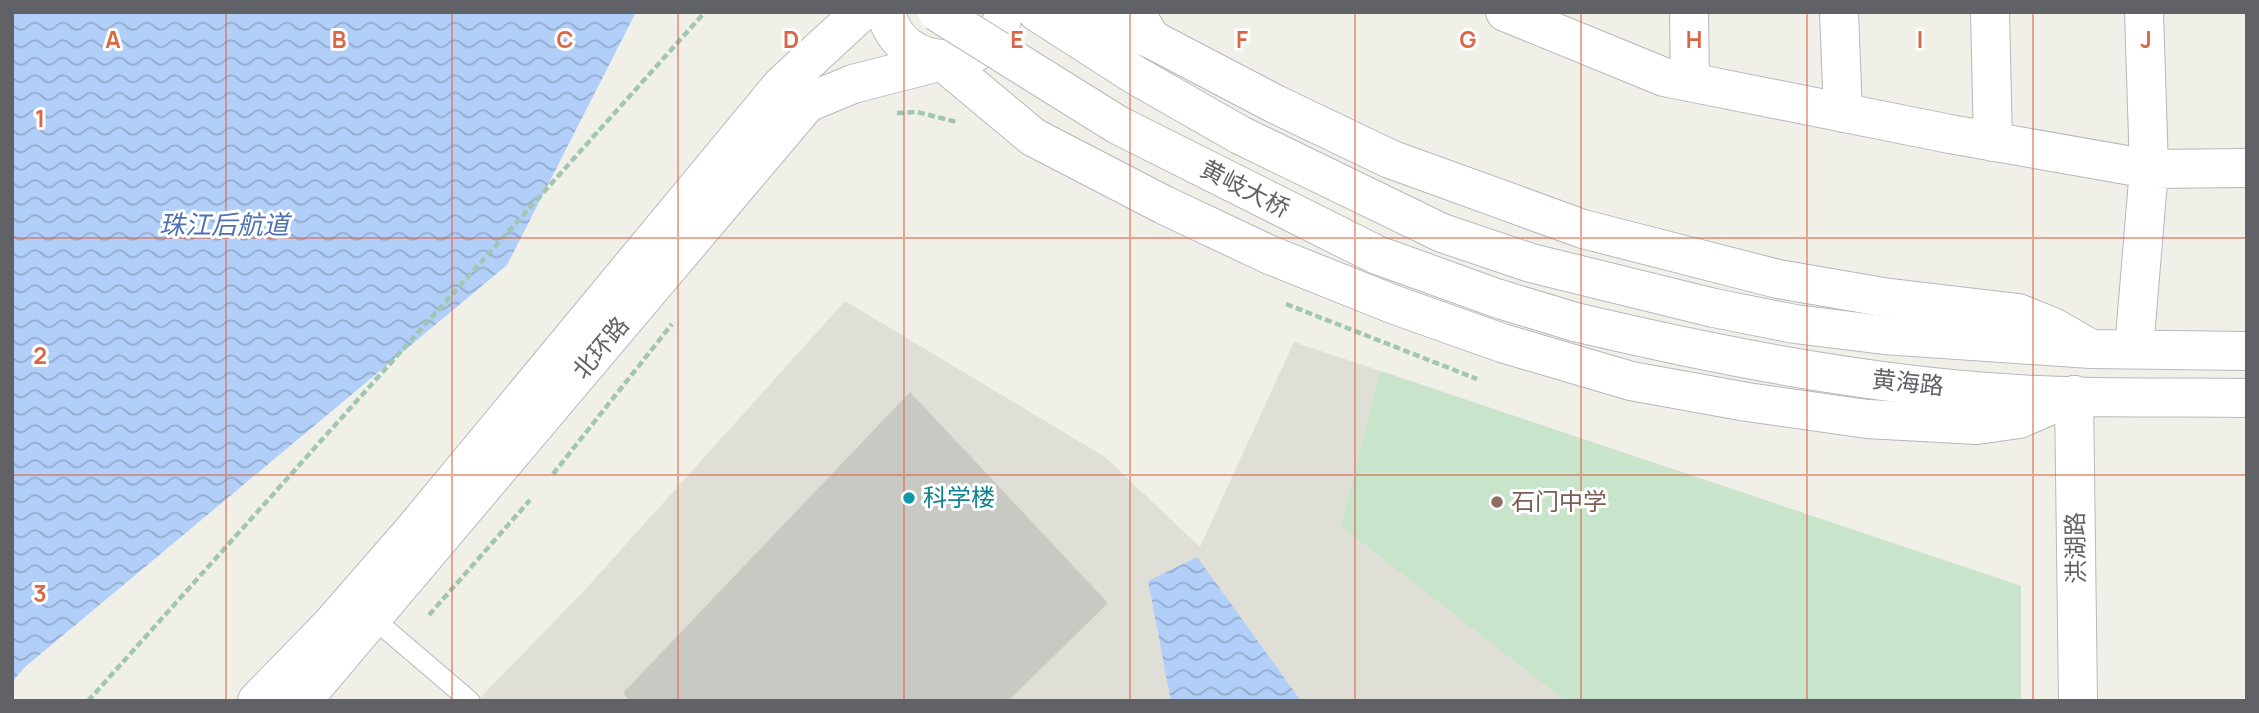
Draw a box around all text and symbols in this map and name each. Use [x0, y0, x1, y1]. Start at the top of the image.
text: A [105, 23, 121, 55]
text: B [332, 23, 346, 55]
text: C [557, 23, 574, 55]
text: D [783, 23, 799, 55]
text: E [1010, 23, 1024, 55]
text: F [1236, 23, 1248, 55]
text: G [1460, 23, 1477, 55]
text: H [1686, 23, 1702, 55]
text: I [1917, 23, 1923, 55]
text: J [2140, 23, 2152, 55]
text: 1 [35, 102, 45, 134]
street label: 黄岐大桥 [1195, 151, 1296, 224]
water label: 珠江后航道 [159, 206, 293, 242]
street label: 北环路 [564, 309, 636, 385]
text: 2 [33, 339, 47, 371]
street label: 黄海路 [1871, 361, 1946, 402]
place label: 科学楼 [923, 480, 995, 513]
place label: 石门中学 [1511, 484, 1607, 517]
marker: 科学楼 [901, 490, 917, 506]
marker: 石门中学 [1489, 494, 1505, 510]
street label: 洪湖路 [2057, 512, 2092, 584]
text: 3 [33, 577, 47, 609]

